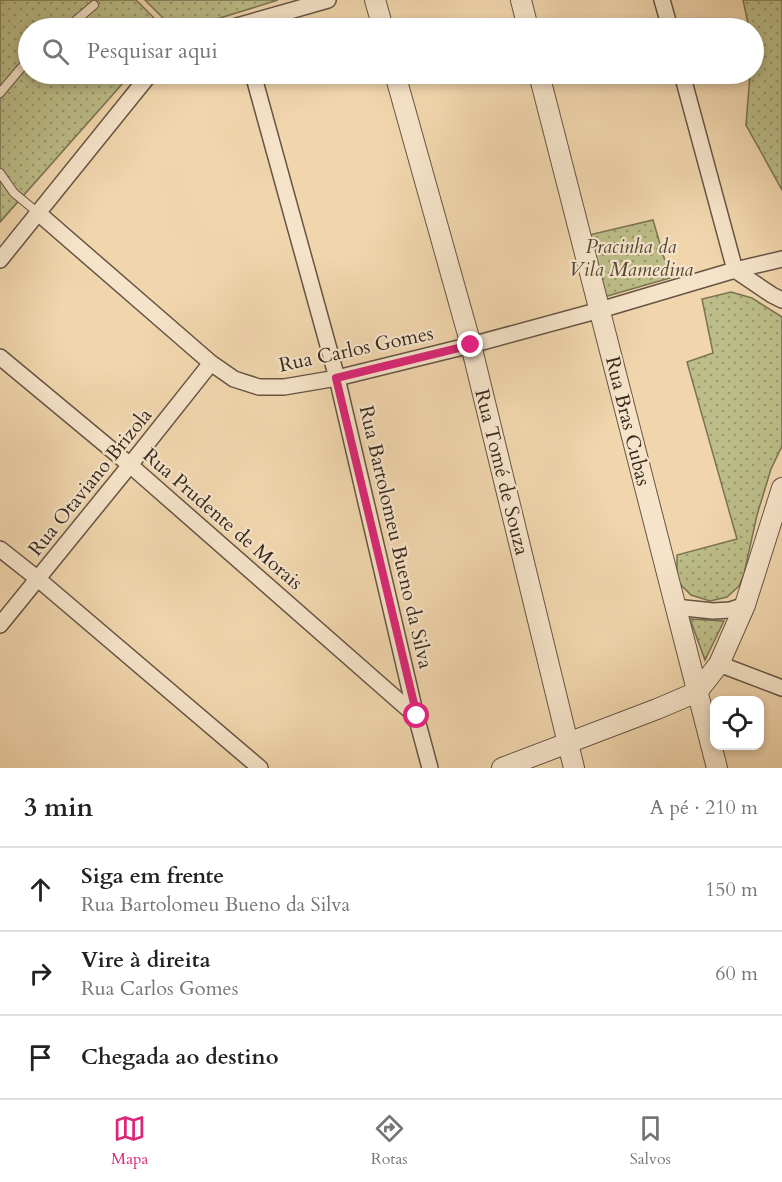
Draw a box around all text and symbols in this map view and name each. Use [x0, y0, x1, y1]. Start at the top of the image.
search box [18, 18, 764, 84]
icon: search [39, 35, 72, 68]
text: Pesquisar aqui [87, 36, 218, 66]
park label: Pracinha da Vila Mamedina [569, 233, 693, 283]
street label: Rua Carlos Gomes [276, 319, 436, 379]
route end [457, 331, 483, 357]
street label: Rua Bras Cubas [599, 353, 657, 489]
street label: Rua Tomé de Souza [468, 386, 536, 558]
street label: Rua Otaviano Brizola [22, 402, 158, 562]
street label: Rua Bartolomeu Bueno da Silva [353, 403, 440, 671]
street label: Rua Prudente de Morais [137, 442, 309, 596]
map controls [710, 696, 764, 750]
button: locate [710, 696, 764, 750]
route start [403, 702, 429, 728]
text: 3 min [24, 790, 93, 825]
text: A pé · 210 m [650, 794, 758, 821]
text: Siga em frente [81, 861, 224, 891]
icon: ahead [24, 873, 57, 906]
text: 150 m [705, 876, 758, 903]
text: Rua Bartolomeu Bueno da Silva [81, 891, 350, 918]
text: Vire à direita [81, 945, 211, 975]
icon: right [24, 957, 57, 990]
text: 60 m [715, 960, 758, 987]
text: Rua Carlos Gomes [81, 975, 238, 1002]
icon: arrive [24, 1041, 57, 1074]
text: Chegada ao destino [81, 1042, 279, 1072]
tab: Mapa [111, 1112, 148, 1170]
tab: Rotas [371, 1112, 408, 1170]
tab: Salvos [630, 1112, 671, 1170]

